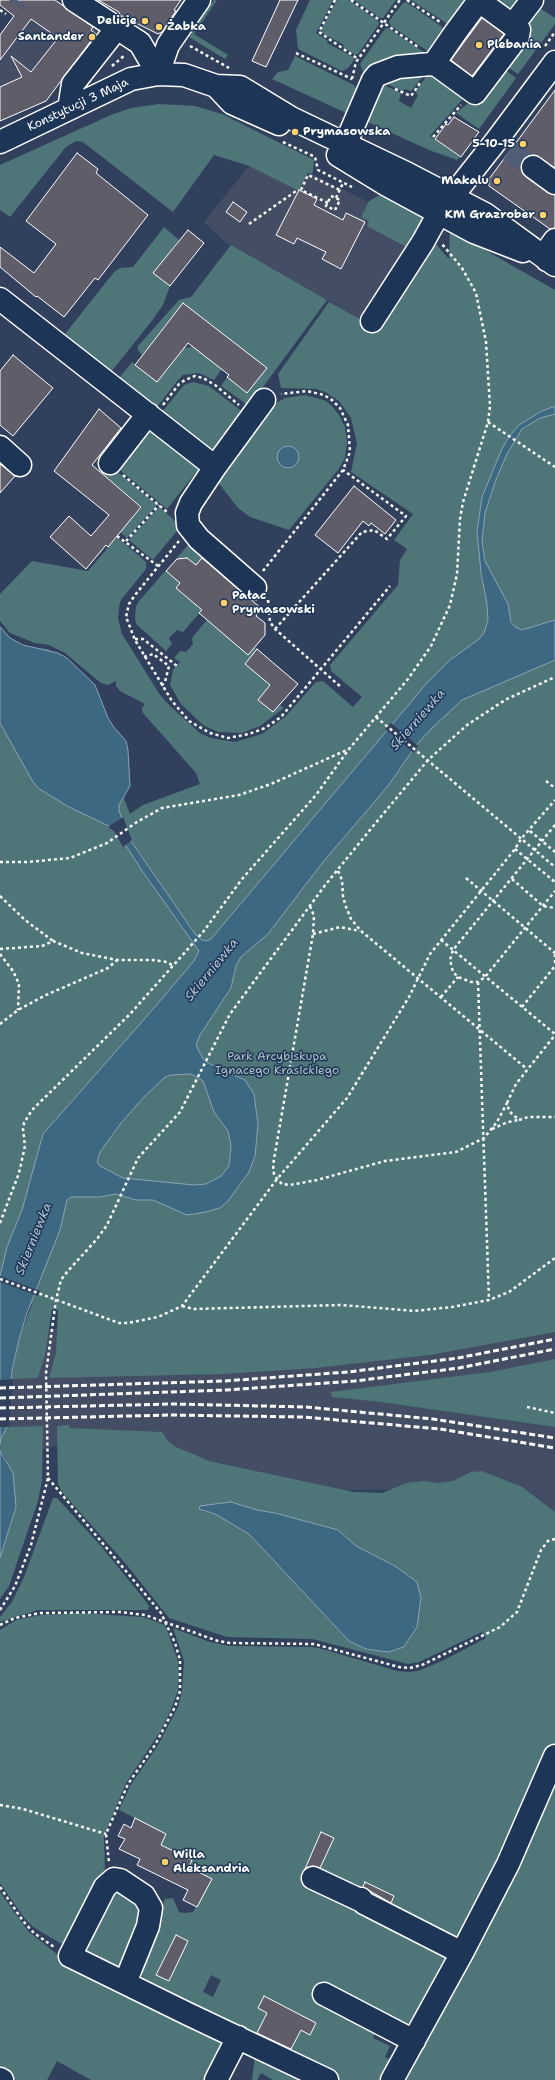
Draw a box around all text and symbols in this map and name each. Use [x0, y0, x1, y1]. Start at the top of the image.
place label: Delicje [97, 14, 137, 28]
marker: Delicje [140, 16, 150, 26]
place label: Żabka [167, 20, 206, 34]
marker: Żabka [154, 22, 164, 32]
place label: Santander [18, 30, 84, 44]
marker: Santander [87, 32, 97, 42]
place label: Plebania [487, 38, 541, 52]
marker: Plebania [474, 40, 484, 50]
street label: Konstytucji 3 Maja [25, 75, 131, 135]
place label: Prymasowska [303, 125, 390, 139]
marker: Prymasowska [290, 127, 300, 137]
place label: 5-10-15 [472, 137, 515, 151]
marker: 5-10-15 [518, 139, 528, 149]
place label: Makalu [441, 174, 489, 188]
marker: Makalu [492, 176, 502, 186]
place label: KM Grazrober [445, 208, 535, 222]
marker: KM Grazrober [538, 210, 548, 220]
place label: Pałac Prymasowski [232, 589, 315, 617]
marker: Pałac Prymasowski [219, 598, 229, 608]
water label: Skierniewka [387, 686, 449, 754]
water label: Skierniewka [182, 935, 242, 1005]
park label: Park Arcybiskupa Ignacego Krasickiego [215, 1050, 339, 1078]
water label: Skierniewka [12, 1201, 56, 1277]
place label: Willa Aleksandria [173, 1848, 250, 1876]
marker: Willa Aleksandria [160, 1857, 170, 1867]

